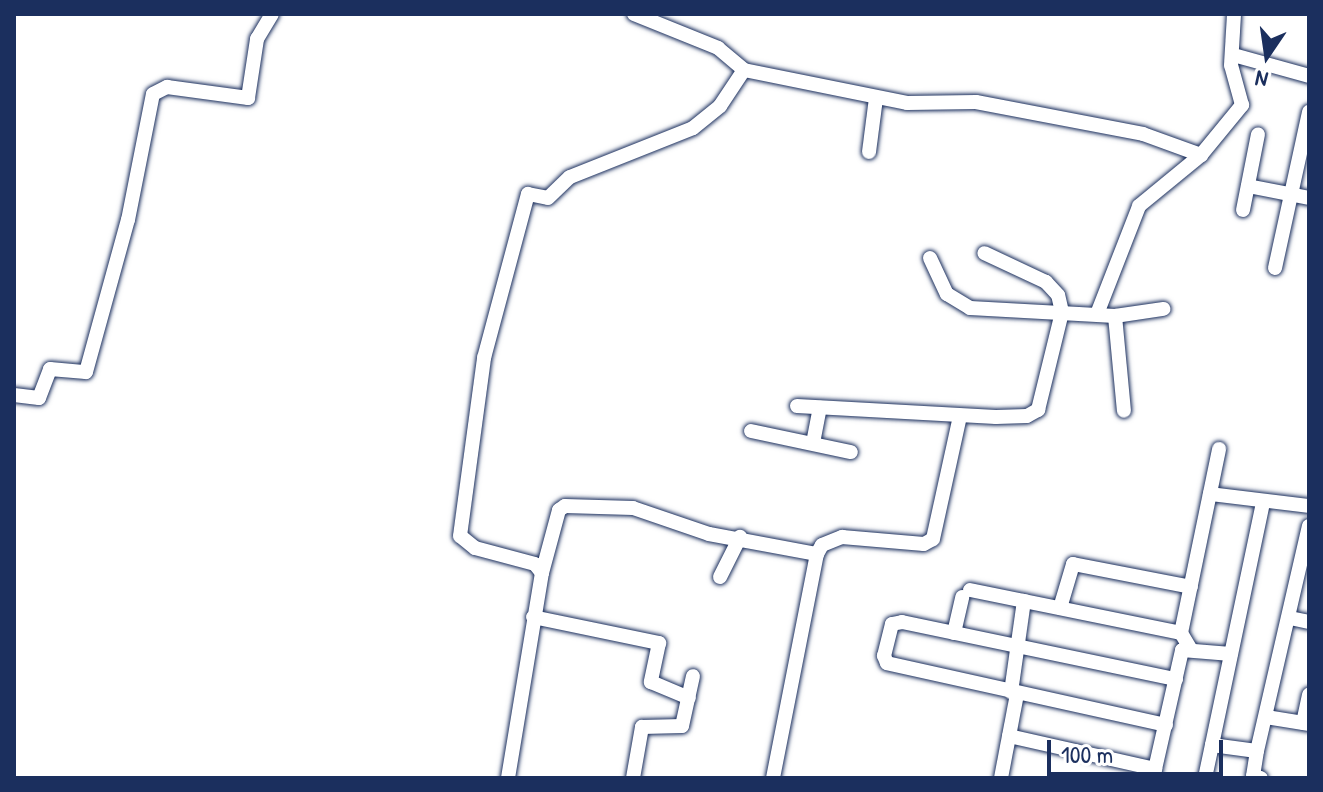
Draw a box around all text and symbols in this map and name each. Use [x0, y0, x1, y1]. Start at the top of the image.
north arrow [1227, 16, 1307, 96]
text: N [1253, 63, 1271, 95]
scale bar [1051, 724, 1227, 774]
text: 100 m [1061, 738, 1113, 770]

